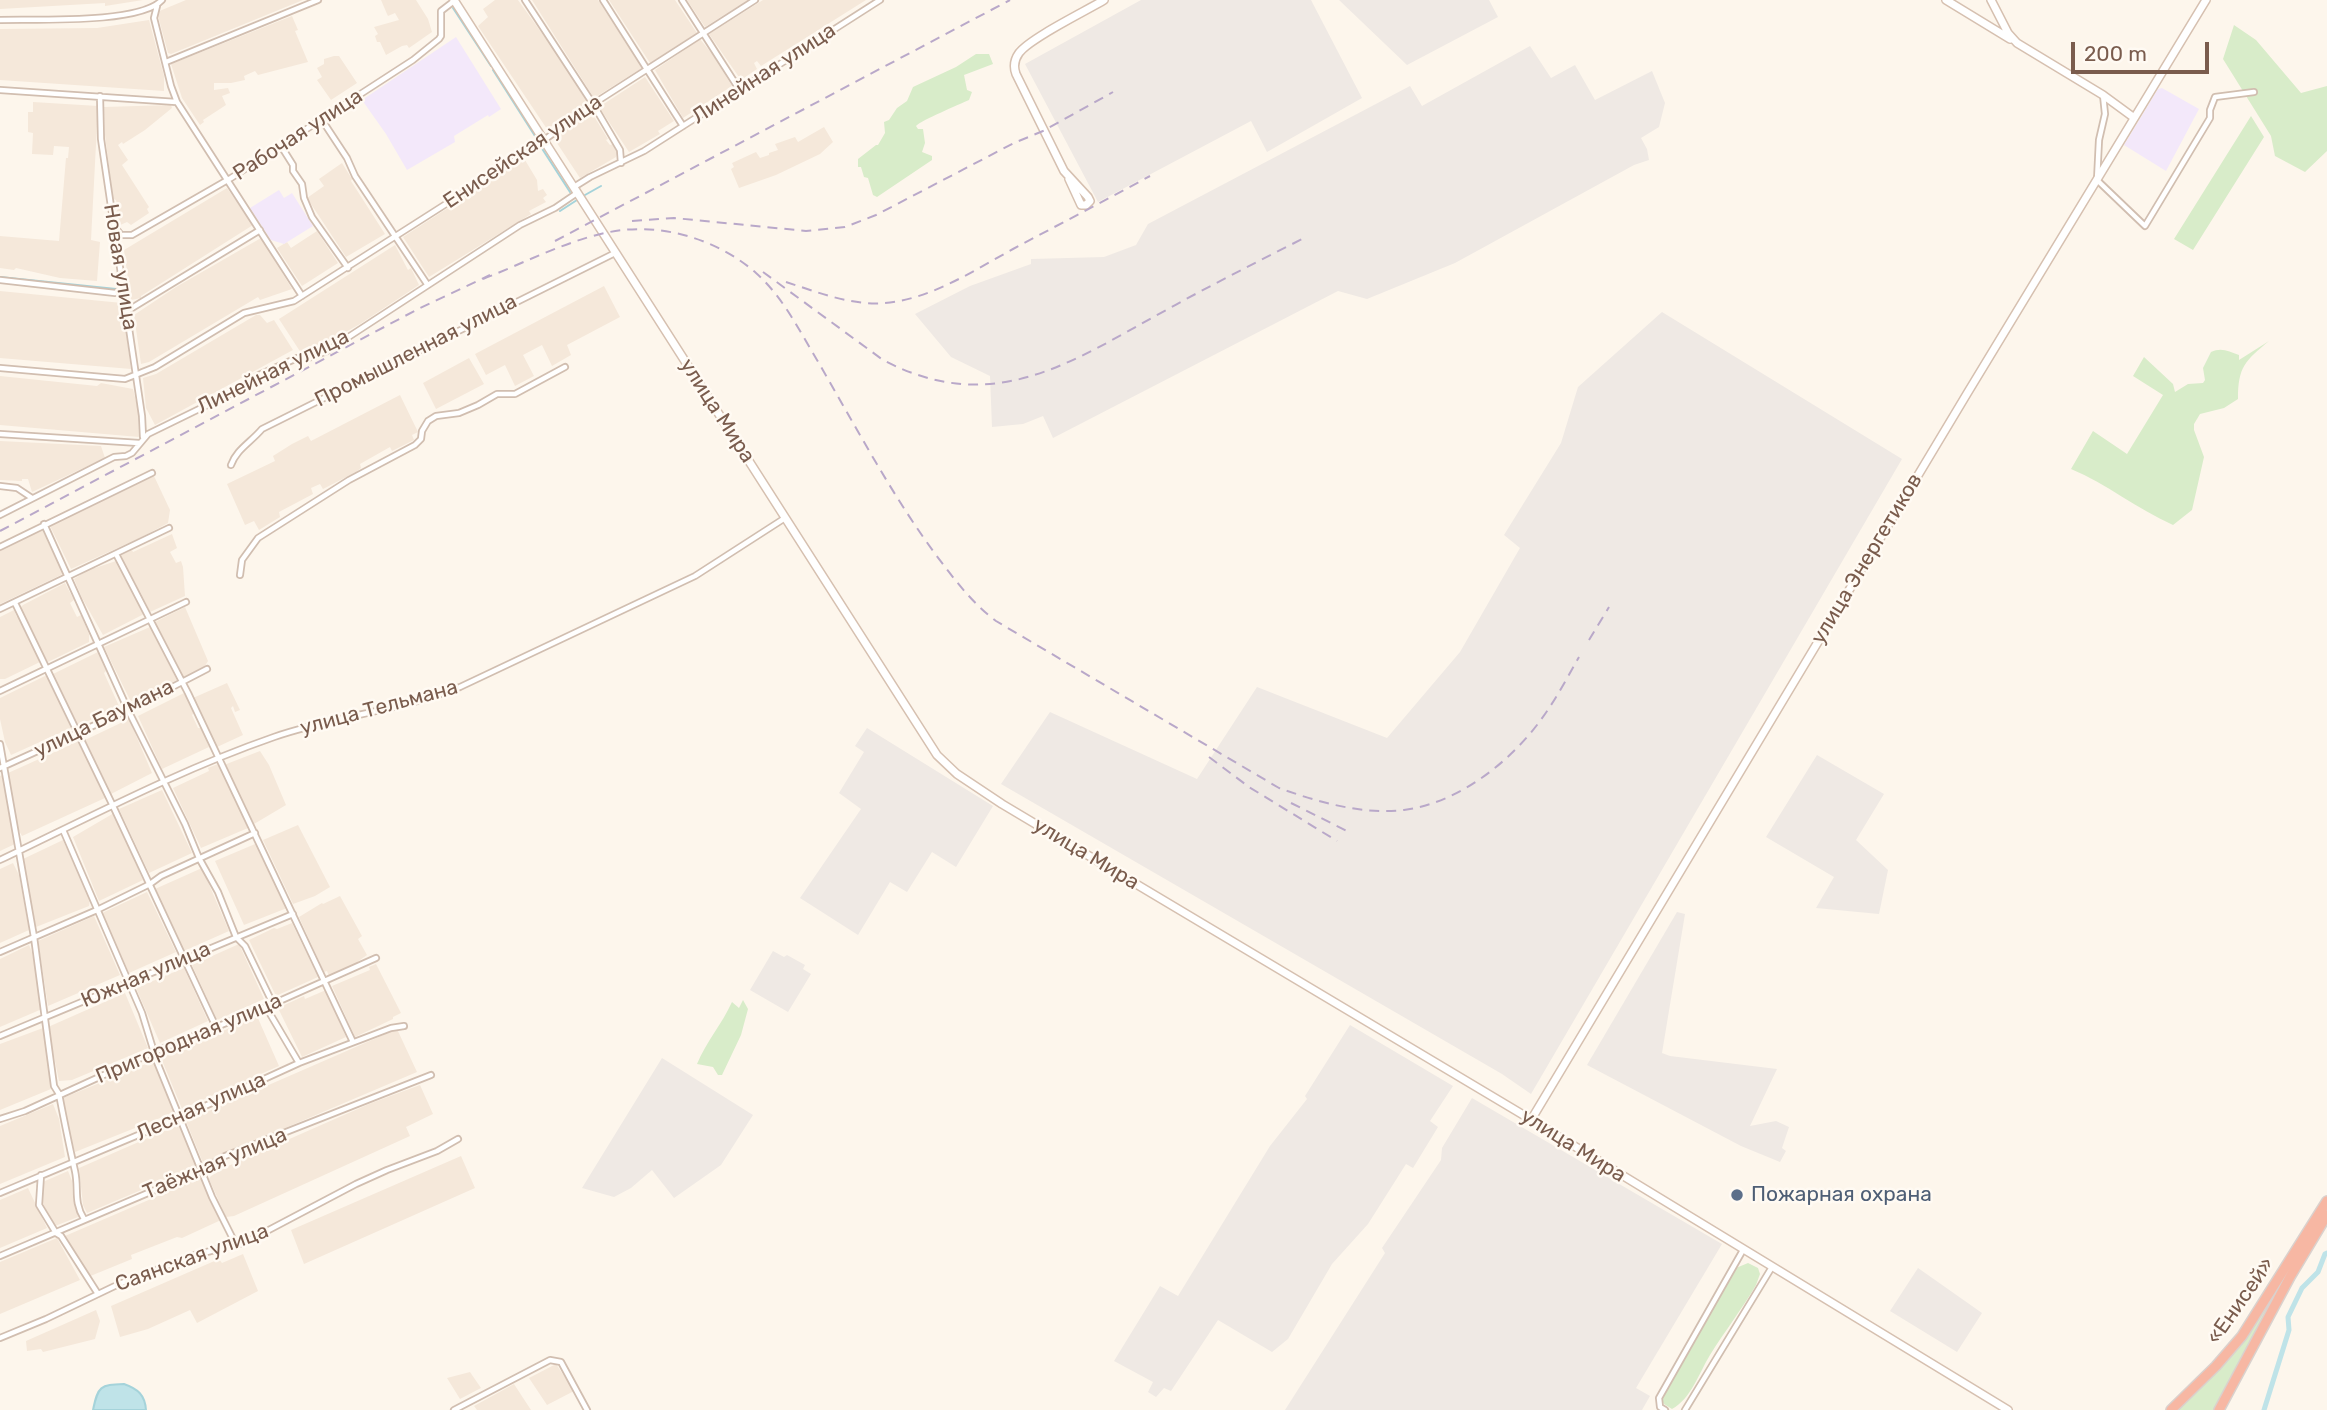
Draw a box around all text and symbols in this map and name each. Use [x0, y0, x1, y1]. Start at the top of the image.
street label: Линейная улица [687, 18, 841, 130]
scale bar [2075, 28, 2213, 72]
text: 200 m [2084, 41, 2147, 66]
street label: Рабочая улица [228, 84, 368, 186]
street label: Енисейская улица [439, 90, 607, 214]
street label: Новая улица [98, 202, 142, 332]
street label: Промышленная улица [311, 289, 521, 413]
street label: Линейная улица [193, 324, 353, 420]
street label: улица Мира [674, 354, 760, 468]
street label: улица Энергетиков [1806, 469, 1928, 649]
street label: улица Баумана [30, 674, 178, 764]
street label: улица Тельмана [297, 675, 461, 741]
street label: улица Мира [1028, 813, 1144, 895]
street label: Южная улица [78, 936, 214, 1014]
street label: Пригородная улица [92, 988, 286, 1090]
street label: Лесная улица [132, 1067, 270, 1147]
street label: улица Мира [1516, 1104, 1630, 1188]
street label: Таёжная улица [139, 1122, 291, 1206]
place label: Пожарная охрана [1751, 1182, 1932, 1208]
marker: Пожарная охрана [1729, 1187, 1745, 1203]
street label: Саянская улица [112, 1219, 272, 1297]
street label: «Енисей» [2202, 1253, 2280, 1349]

